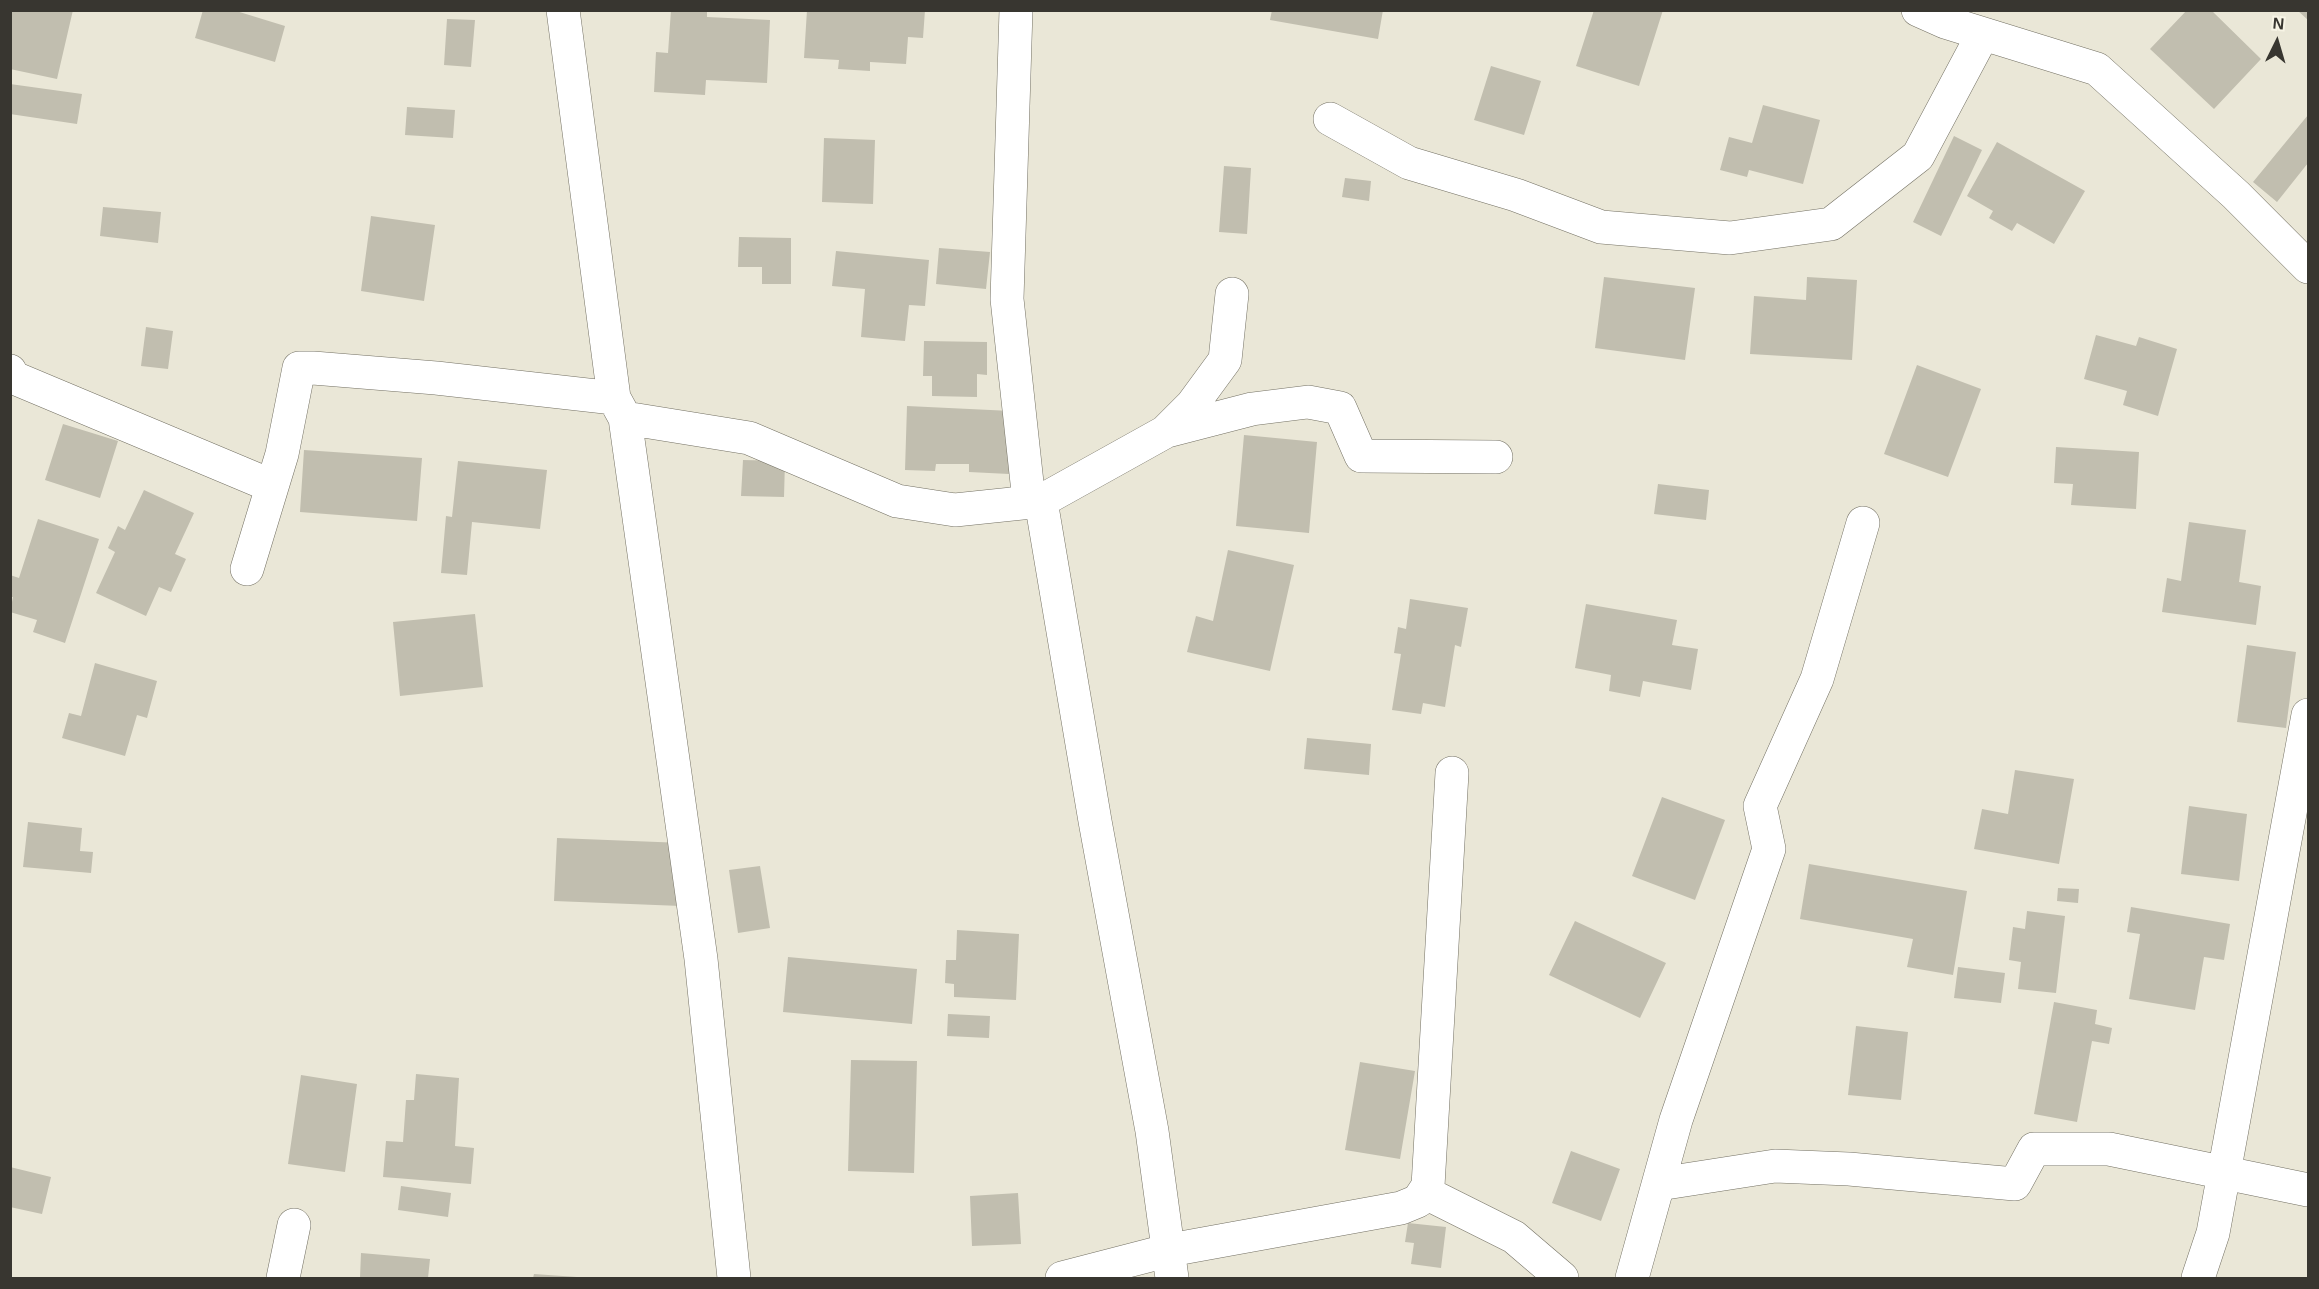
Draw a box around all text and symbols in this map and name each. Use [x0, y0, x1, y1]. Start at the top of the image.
north arrow [2247, 12, 2307, 72]
text: N [2272, 15, 2285, 33]

